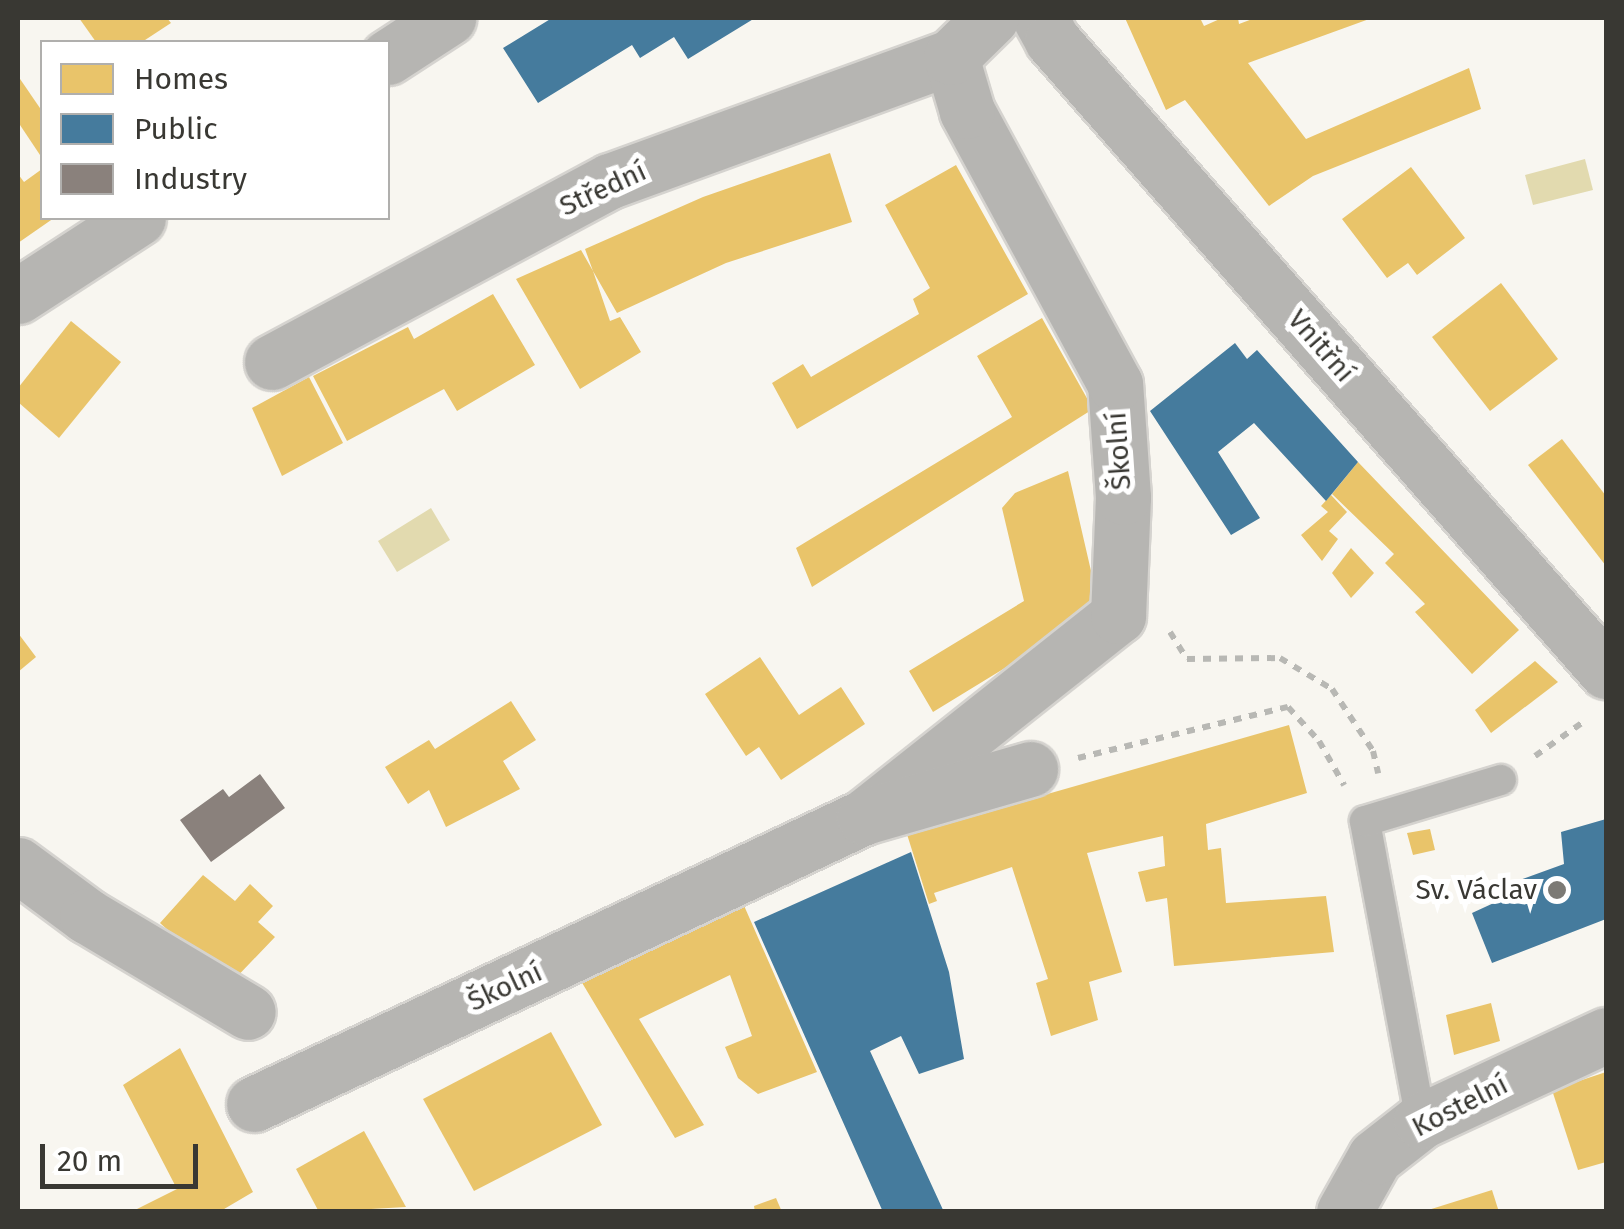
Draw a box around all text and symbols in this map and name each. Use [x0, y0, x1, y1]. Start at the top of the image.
legend [40, 40, 390, 220]
text: Homes [134, 61, 228, 97]
text: Public [134, 111, 218, 147]
street label: Střední [554, 154, 652, 224]
text: Industry [134, 161, 247, 197]
street label: Vnitřní [1281, 303, 1361, 389]
street label: Školní [1100, 411, 1138, 491]
place label: Sv. Václav [1416, 873, 1537, 907]
marker: Sv. Václav [1546, 879, 1568, 901]
street label: Školní [462, 955, 548, 1019]
street label: Kostelní [1406, 1068, 1514, 1144]
scale bar [45, 1124, 202, 1186]
text: 20 m [57, 1143, 122, 1179]

